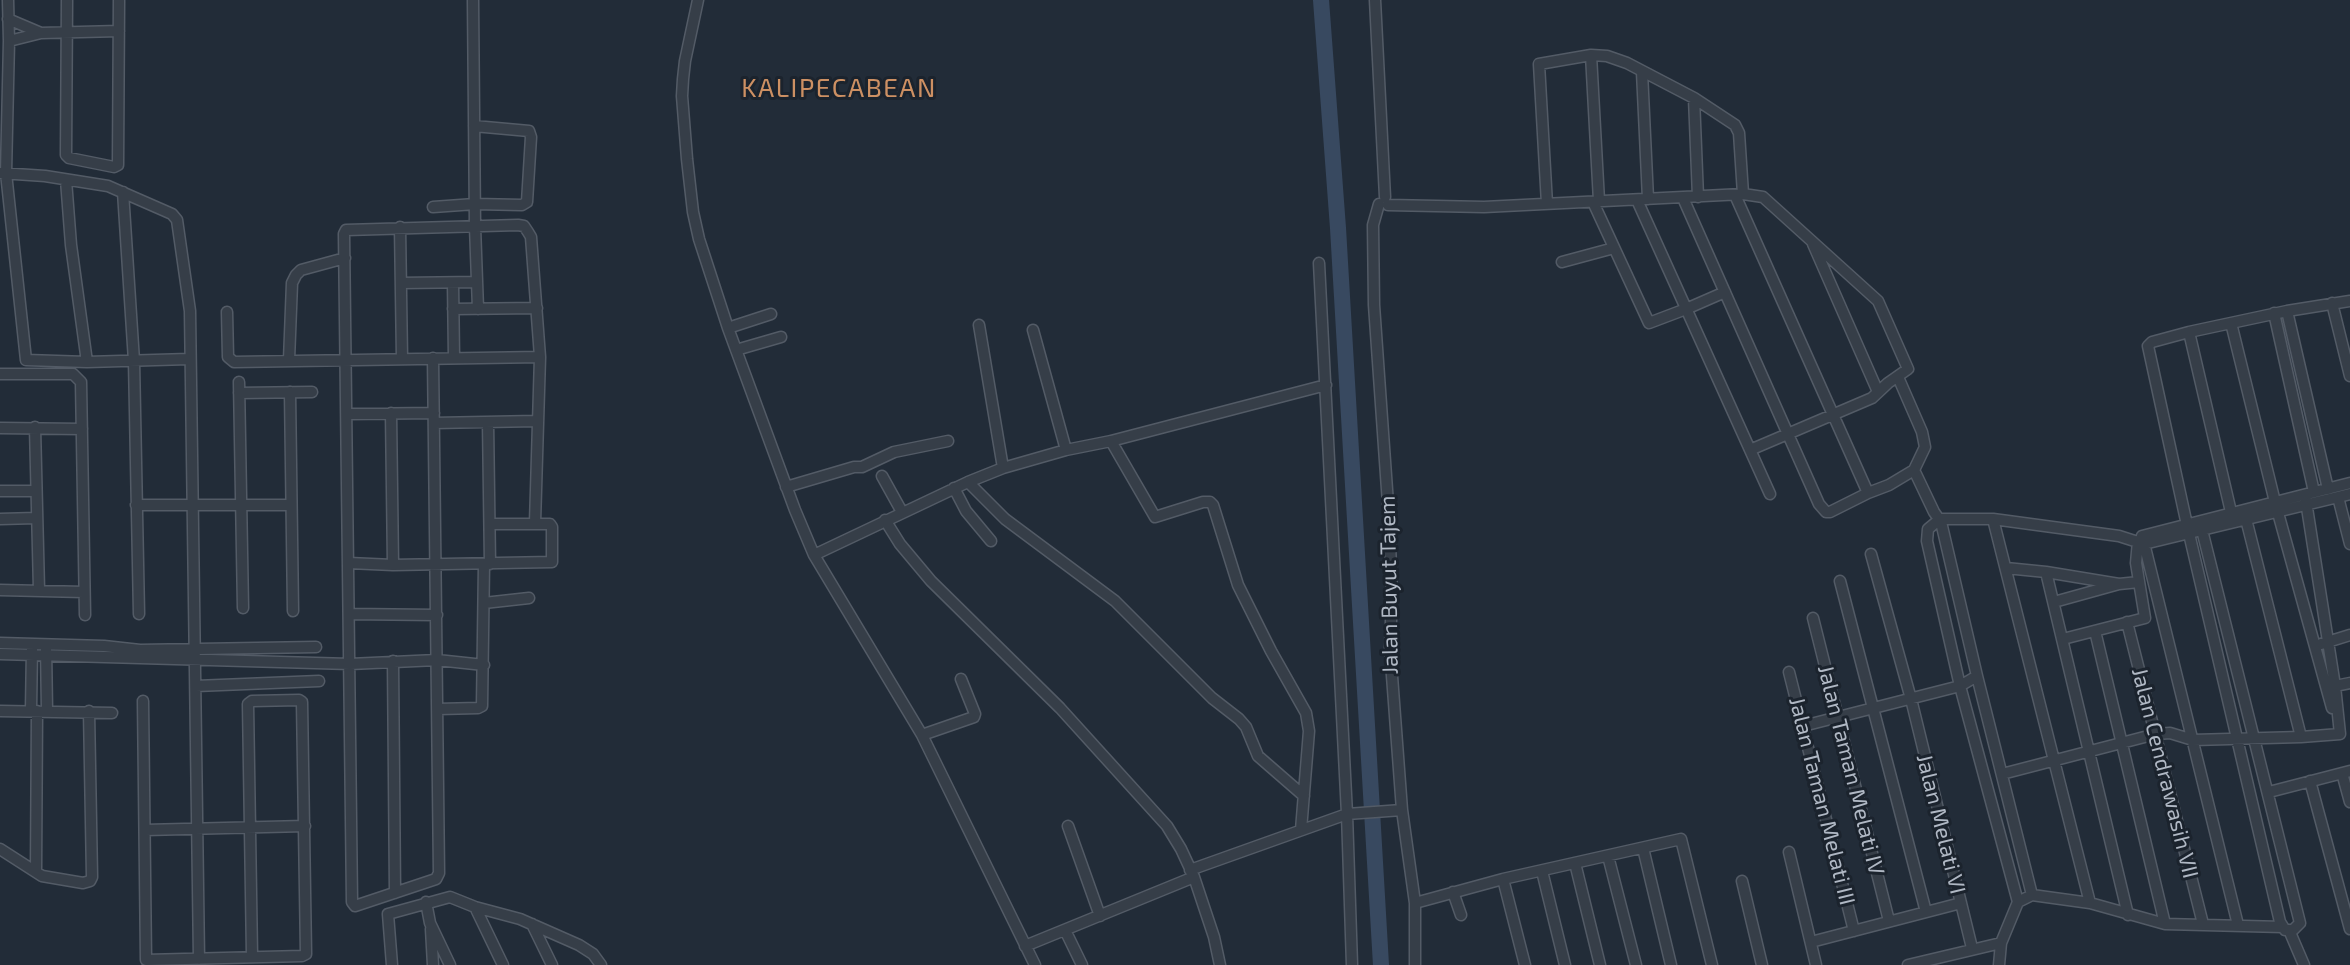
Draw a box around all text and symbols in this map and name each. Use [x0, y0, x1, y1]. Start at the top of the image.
district label: KALIPECABEAN [741, 72, 937, 104]
street label: Jalan Buyut Tajem [1374, 495, 1404, 675]
street label: Jalan Taman Melati IV [1812, 662, 1890, 878]
street label: Jalan Cendrawasih VII [2126, 665, 2204, 881]
street label: Jalan Taman Melati III [1783, 694, 1861, 908]
street label: Jalan Melati VI [1911, 751, 1971, 897]

